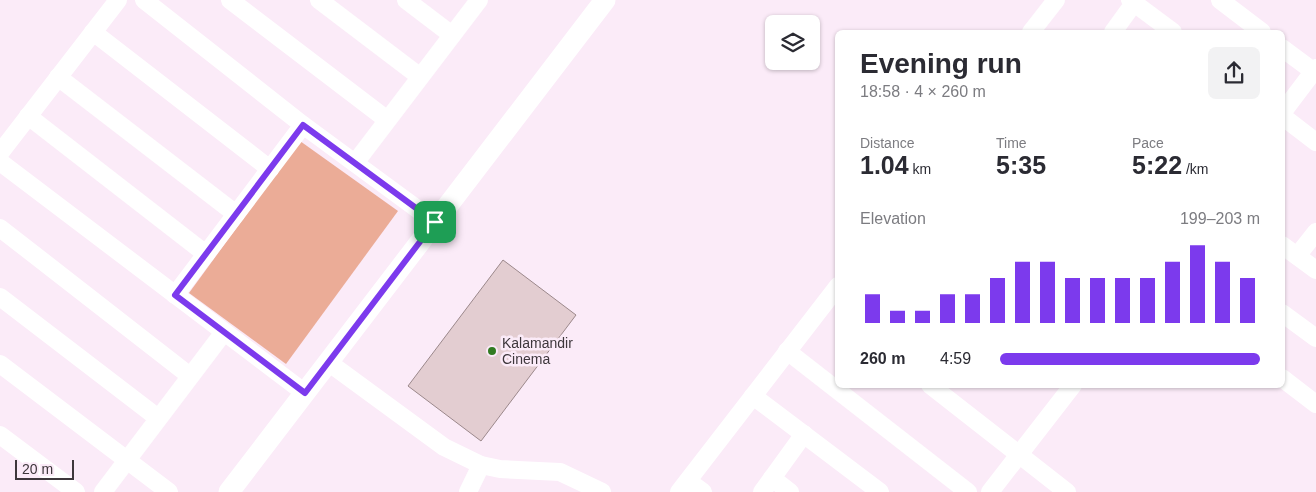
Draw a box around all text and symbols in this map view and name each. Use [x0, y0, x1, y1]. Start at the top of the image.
map controls [765, 15, 820, 70]
button: layers [765, 15, 820, 70]
button: share [1208, 47, 1260, 99]
text: Evening run [860, 48, 1022, 79]
text: 18:58 · 4 × 260 m [860, 83, 986, 100]
text: Distance [860, 135, 914, 151]
text: Time [996, 135, 1027, 151]
text: Pace [1132, 135, 1164, 151]
text: 1.04 [860, 151, 909, 179]
text: 5:35 [996, 151, 1046, 179]
text: 5:22 [1132, 151, 1182, 179]
text: km [909, 161, 931, 177]
text: /km [1182, 161, 1209, 177]
pin [414, 201, 456, 243]
icon: arrive [421, 208, 449, 236]
text: Elevation [860, 210, 926, 227]
text: 199–203 m [1180, 210, 1260, 227]
place label: Kalamandir Cinema [502, 335, 573, 367]
marker: Kalamandir Cinema [486, 345, 498, 357]
text: 260 m [860, 350, 905, 367]
text: 4:59 [940, 350, 971, 367]
scale bar [15, 457, 74, 480]
text: 20 m [22, 461, 53, 477]

